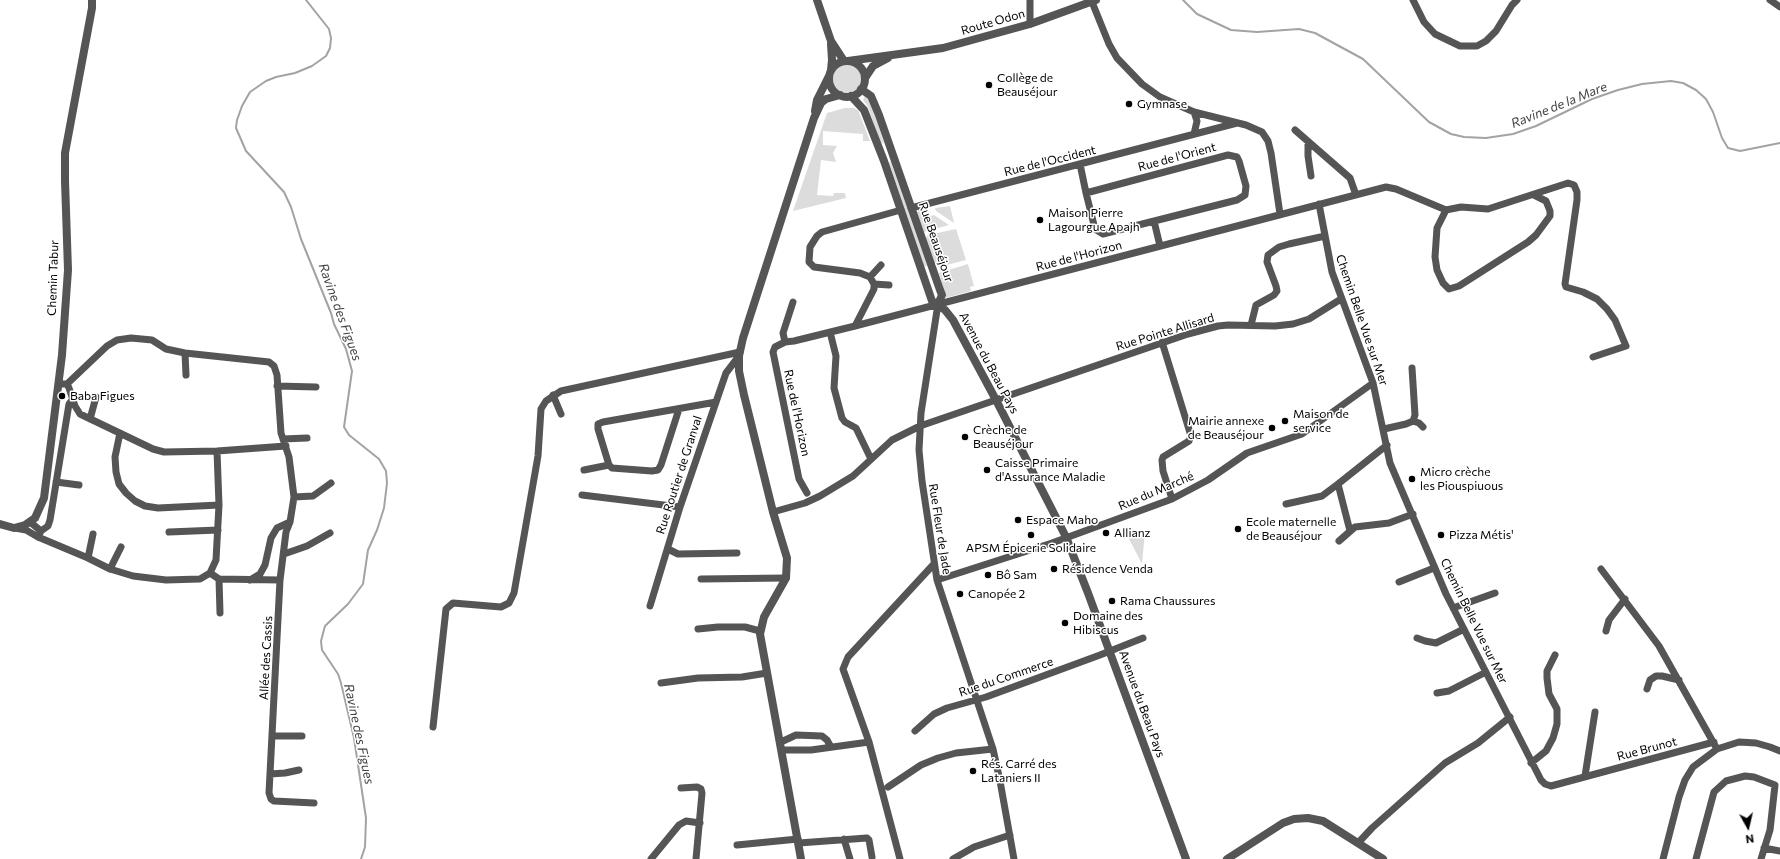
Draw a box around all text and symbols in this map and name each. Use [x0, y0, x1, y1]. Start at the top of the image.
street label: Route Odon [959, 6, 1027, 38]
place label: Collège de Beauséjour [997, 71, 1058, 99]
water label: Ravine de la Mare [1509, 79, 1609, 131]
marker: Collège de Beauséjour [984, 80, 994, 90]
place label: Gymnase [1137, 97, 1187, 111]
marker: Gymnase [1124, 99, 1134, 109]
street label: Rue de l'Orient [1136, 140, 1218, 174]
street label: Rue de l'Occident [1003, 143, 1097, 179]
street label: Rue Beauséjour [916, 200, 956, 284]
place label: Maison Pierre Lagourgue Apajh [1048, 206, 1140, 234]
marker: Maison Pierre Lagourgue Apajh [1035, 215, 1045, 225]
street label: Rue de l'Horizon [1034, 238, 1124, 274]
street label: Chemin Tabur [44, 240, 62, 316]
street label: Chemin Belle Vue sur Mer [1333, 253, 1391, 387]
water label: Ravine des Figues [315, 261, 365, 363]
street label: Avenue du Beau Pays [956, 310, 1022, 416]
street label: Rue Pointe Allisard [1114, 310, 1216, 354]
street label: Rue de l'Horizon [781, 368, 813, 458]
place label: Baba Figues [70, 389, 135, 403]
marker: Baba Figues [57, 391, 67, 401]
place label: Maison de service [1293, 407, 1349, 435]
street label: Rue Routier de Granval [653, 414, 705, 536]
place label: Mairie annexe de Beauséjour [1188, 414, 1264, 442]
marker: Maison de service [1280, 416, 1290, 426]
place label: Crèche de Beauséjour [973, 423, 1034, 451]
marker: Mairie annexe de Beauséjour [1267, 423, 1277, 433]
marker: Crèche de Beauséjour [960, 432, 970, 442]
place label: Caisse Primaire d'Assurance Maladie [995, 456, 1105, 484]
marker: Caisse Primaire d'Assurance Maladie [982, 465, 992, 475]
place label: Micro crèche les Piouspiuous [1420, 465, 1503, 493]
street label: Rue du Marché [1116, 469, 1196, 513]
marker: Micro crèche les Piouspiuous [1407, 474, 1417, 484]
street label: Rue Fleur de Jade [926, 482, 954, 576]
place label: Espace Maho [1026, 513, 1098, 527]
marker: Espace Maho [1013, 515, 1023, 525]
place label: Ecole maternelle de Beauséjour [1246, 515, 1336, 543]
marker: Ecole maternelle de Beauséjour [1233, 524, 1243, 534]
place label: Allianz [1114, 526, 1151, 540]
marker: Allianz [1101, 528, 1111, 538]
place label: Pizza Métis' [1449, 528, 1514, 542]
marker: APSM Épicerie Solidaire [1026, 530, 1036, 540]
marker: Pizza Métis' [1436, 530, 1446, 540]
place label: APSM Épicerie Solidaire [966, 541, 1096, 555]
street label: Chemin Belle Vue sur Mer [1437, 556, 1511, 686]
place label: Résidence Venda [1062, 562, 1153, 576]
marker: Résidence Venda [1049, 564, 1059, 574]
place label: Bô Sam [996, 568, 1037, 582]
marker: Bô Sam [983, 570, 993, 580]
place label: Canopée 2 [968, 587, 1025, 601]
marker: Canopée 2 [955, 589, 965, 599]
place label: Rama Chaussures [1120, 594, 1215, 608]
marker: Rama Chaussures [1107, 596, 1117, 606]
place label: Domaine des Hibiscus [1073, 609, 1143, 637]
street label: Allée des Cassis [257, 616, 275, 700]
marker: Domaine des Hibiscus [1060, 618, 1070, 628]
street label: Avenue du Beau Pays [1116, 649, 1168, 759]
street label: Rue du Commerce [957, 654, 1055, 700]
water label: Ravine des Figues [341, 682, 377, 786]
street label: Rue Brunot [1615, 734, 1679, 764]
place label: Rés. Carré des Lataniers II [981, 757, 1057, 785]
marker: Rés. Carré des Lataniers II [968, 766, 978, 776]
north arrow [1728, 807, 1768, 847]
text: N [1745, 832, 1755, 846]

